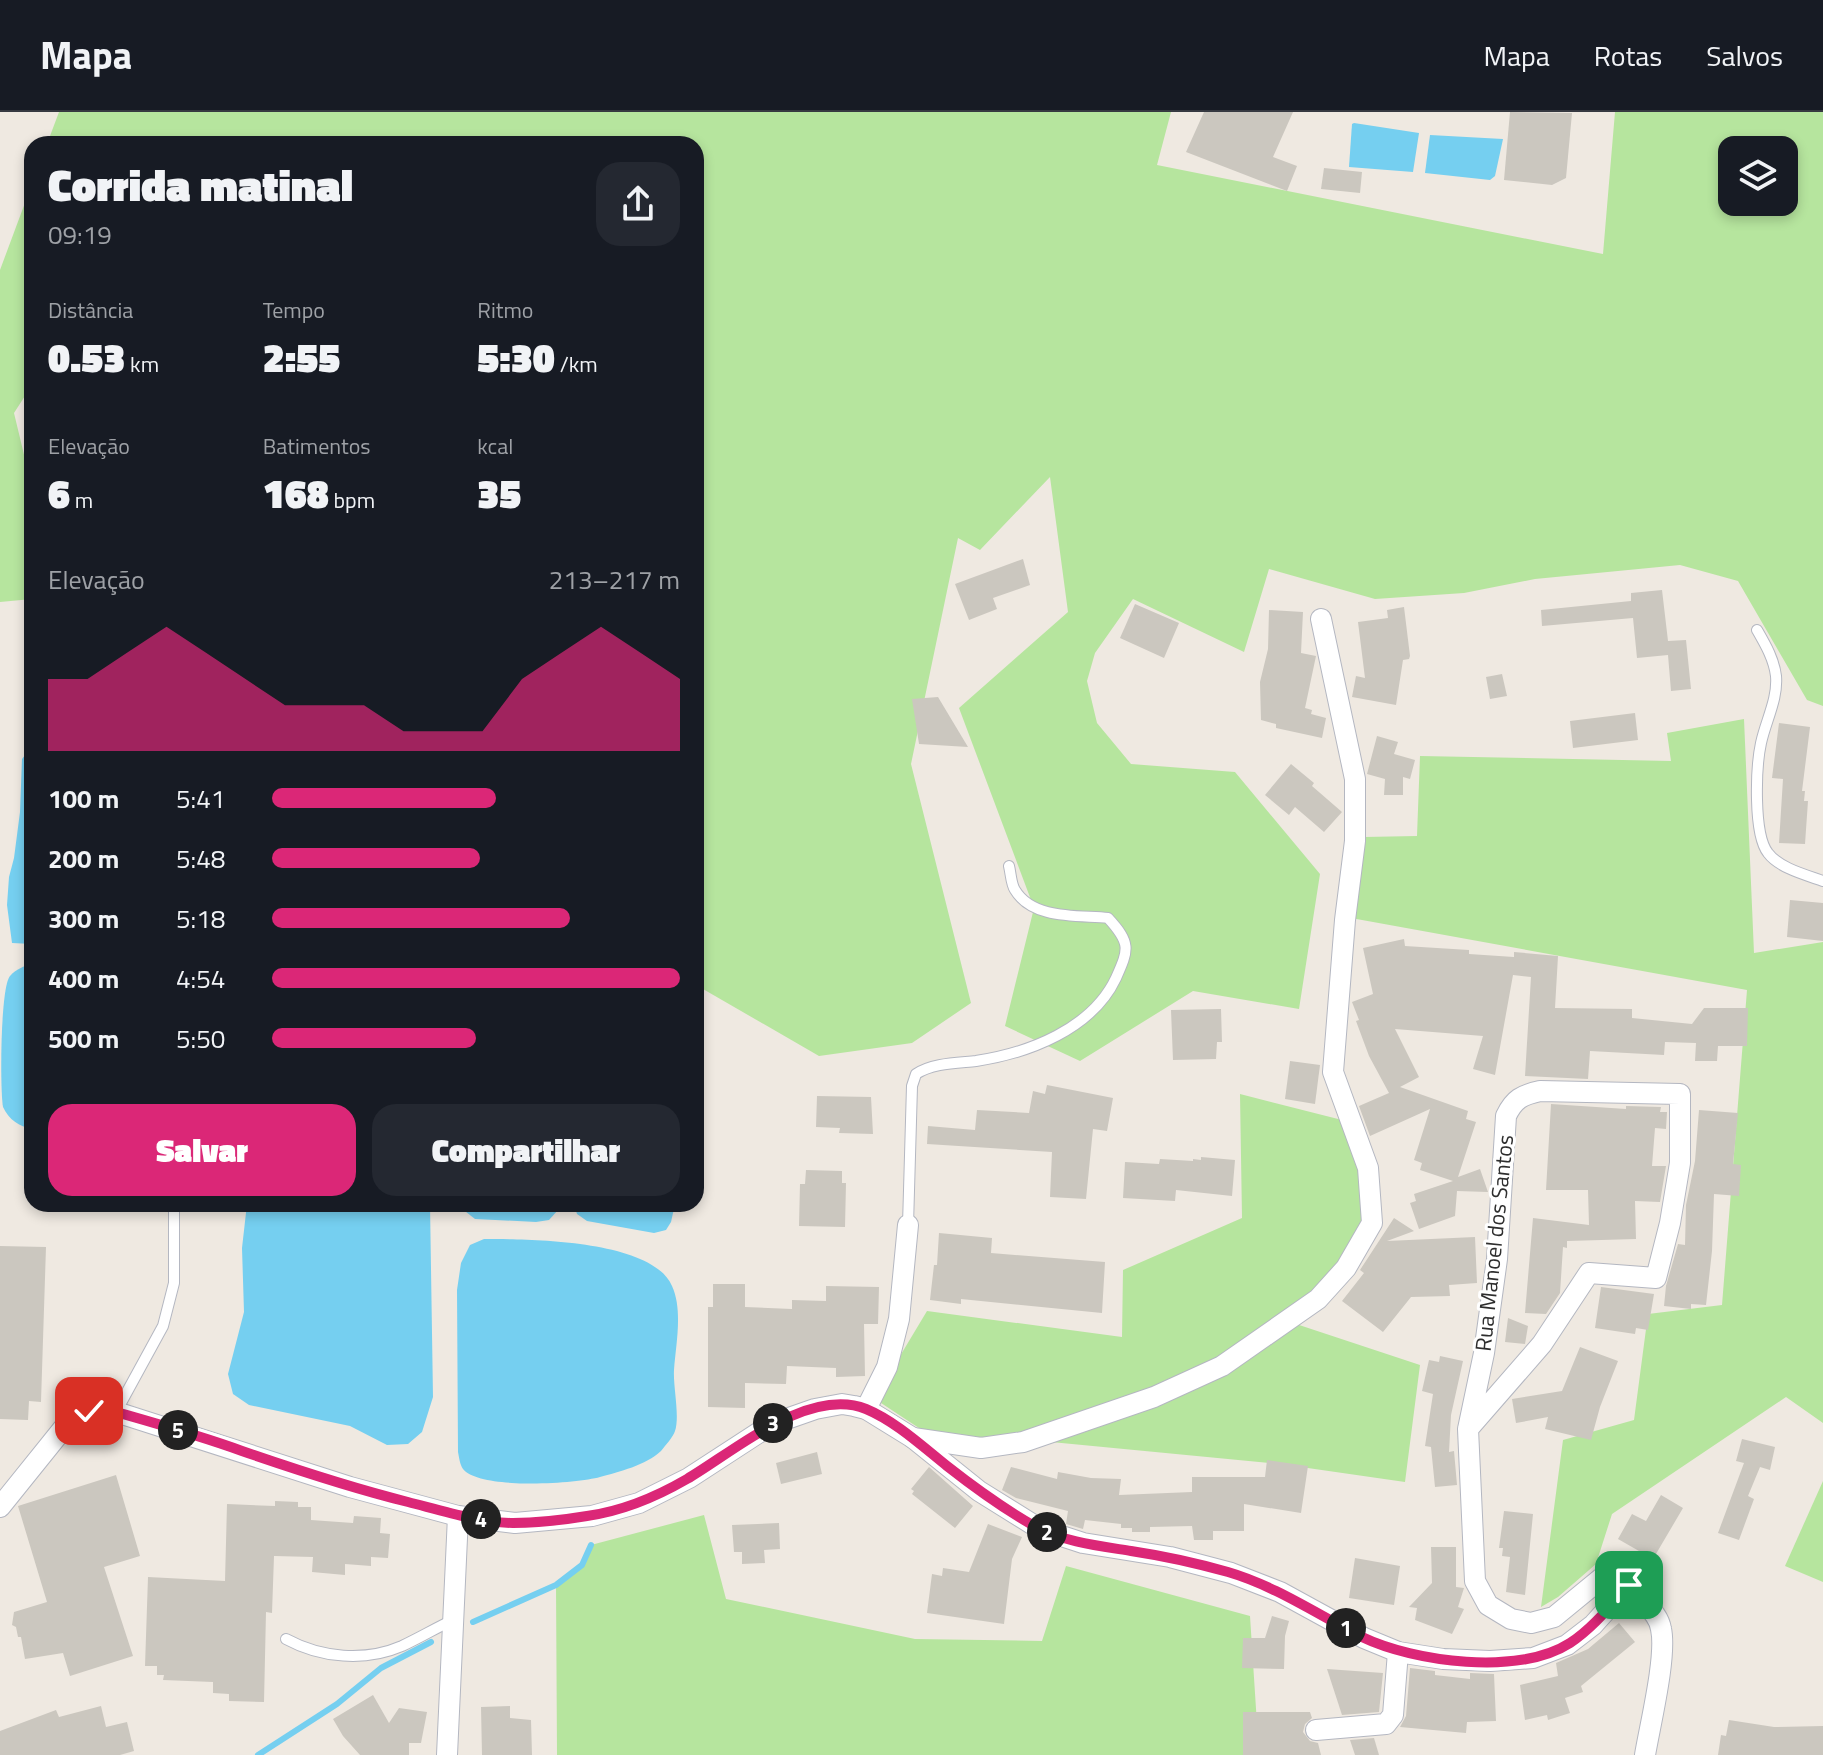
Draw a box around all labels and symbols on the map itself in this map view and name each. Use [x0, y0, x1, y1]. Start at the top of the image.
street label: Rua Manoel dos Santos [1466, 1133, 1522, 1353]
pin [55, 1377, 123, 1445]
pin: 3 [753, 1403, 793, 1443]
pin: 5 [158, 1410, 198, 1450]
pin: 4 [461, 1499, 501, 1539]
pin: 2 [1027, 1512, 1067, 1552]
pin [1595, 1551, 1663, 1619]
pin: 1 [1326, 1608, 1366, 1648]

